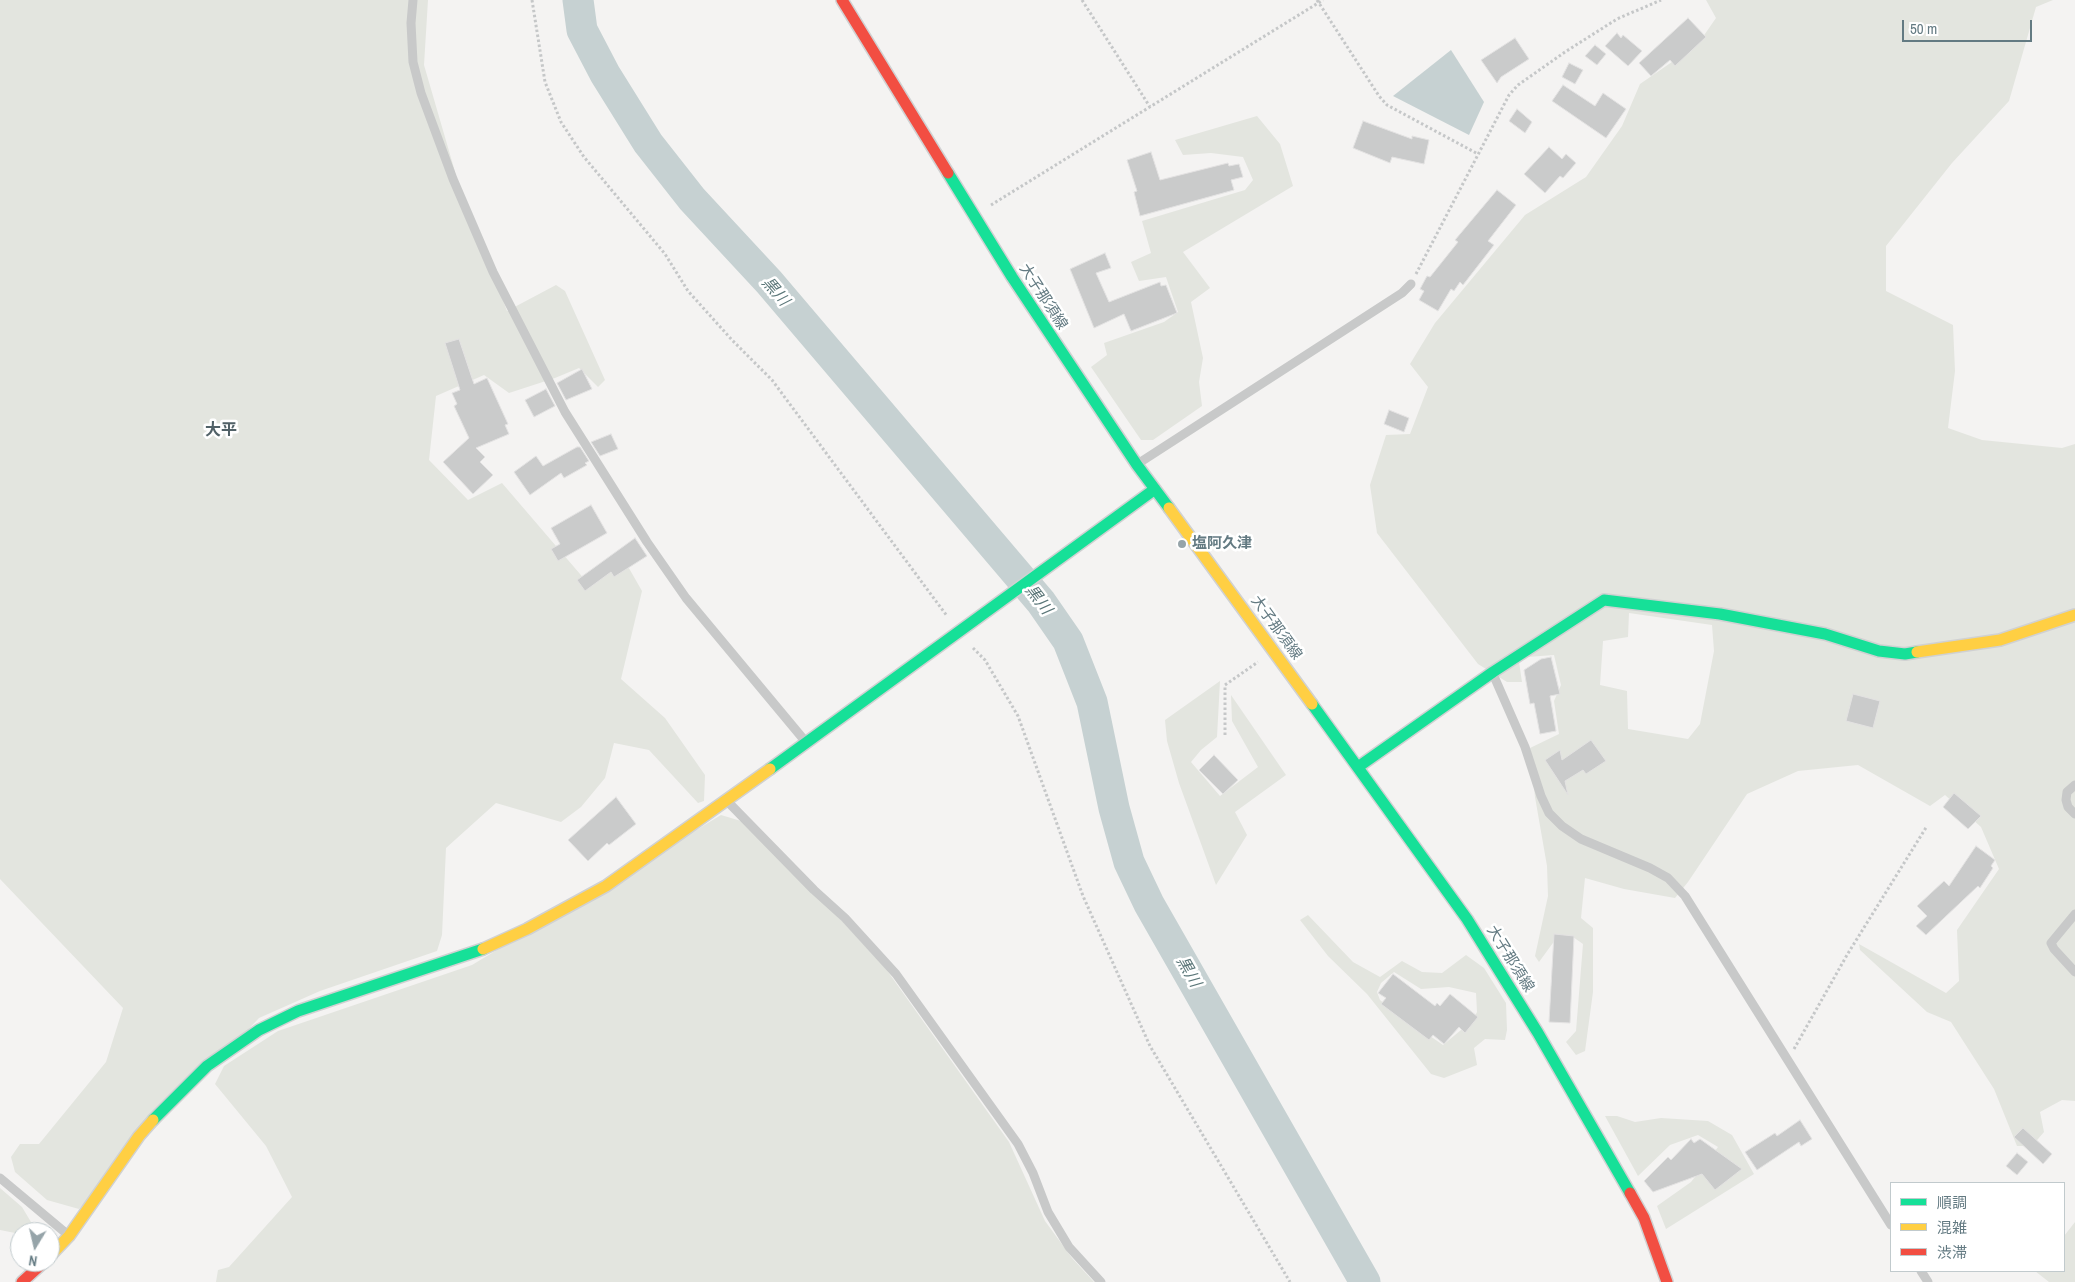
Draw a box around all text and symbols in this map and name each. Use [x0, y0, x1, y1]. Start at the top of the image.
scale bar [1905, 10, 2035, 42]
text: 50 m [1910, 18, 1937, 39]
street label: 大子那須線 [1015, 261, 1071, 333]
water label: 黒川 [757, 274, 793, 310]
district label: 大平 [205, 421, 237, 441]
place label: 塩阿久津 [1192, 535, 1252, 553]
marker: 塩阿久津 [1176, 538, 1188, 550]
water label: 黒川 [1021, 581, 1055, 619]
street label: 大子那須線 [1247, 592, 1305, 664]
street label: 大子那須線 [1482, 922, 1538, 996]
water label: 黒川 [1172, 953, 1204, 991]
legend [1890, 1182, 2065, 1272]
text: 順調 [1937, 1192, 1967, 1213]
text: 混雑 [1937, 1217, 1967, 1238]
north arrow [10, 1222, 60, 1272]
text: 渋滞 [1937, 1242, 1967, 1263]
text: N [27, 1251, 38, 1270]

